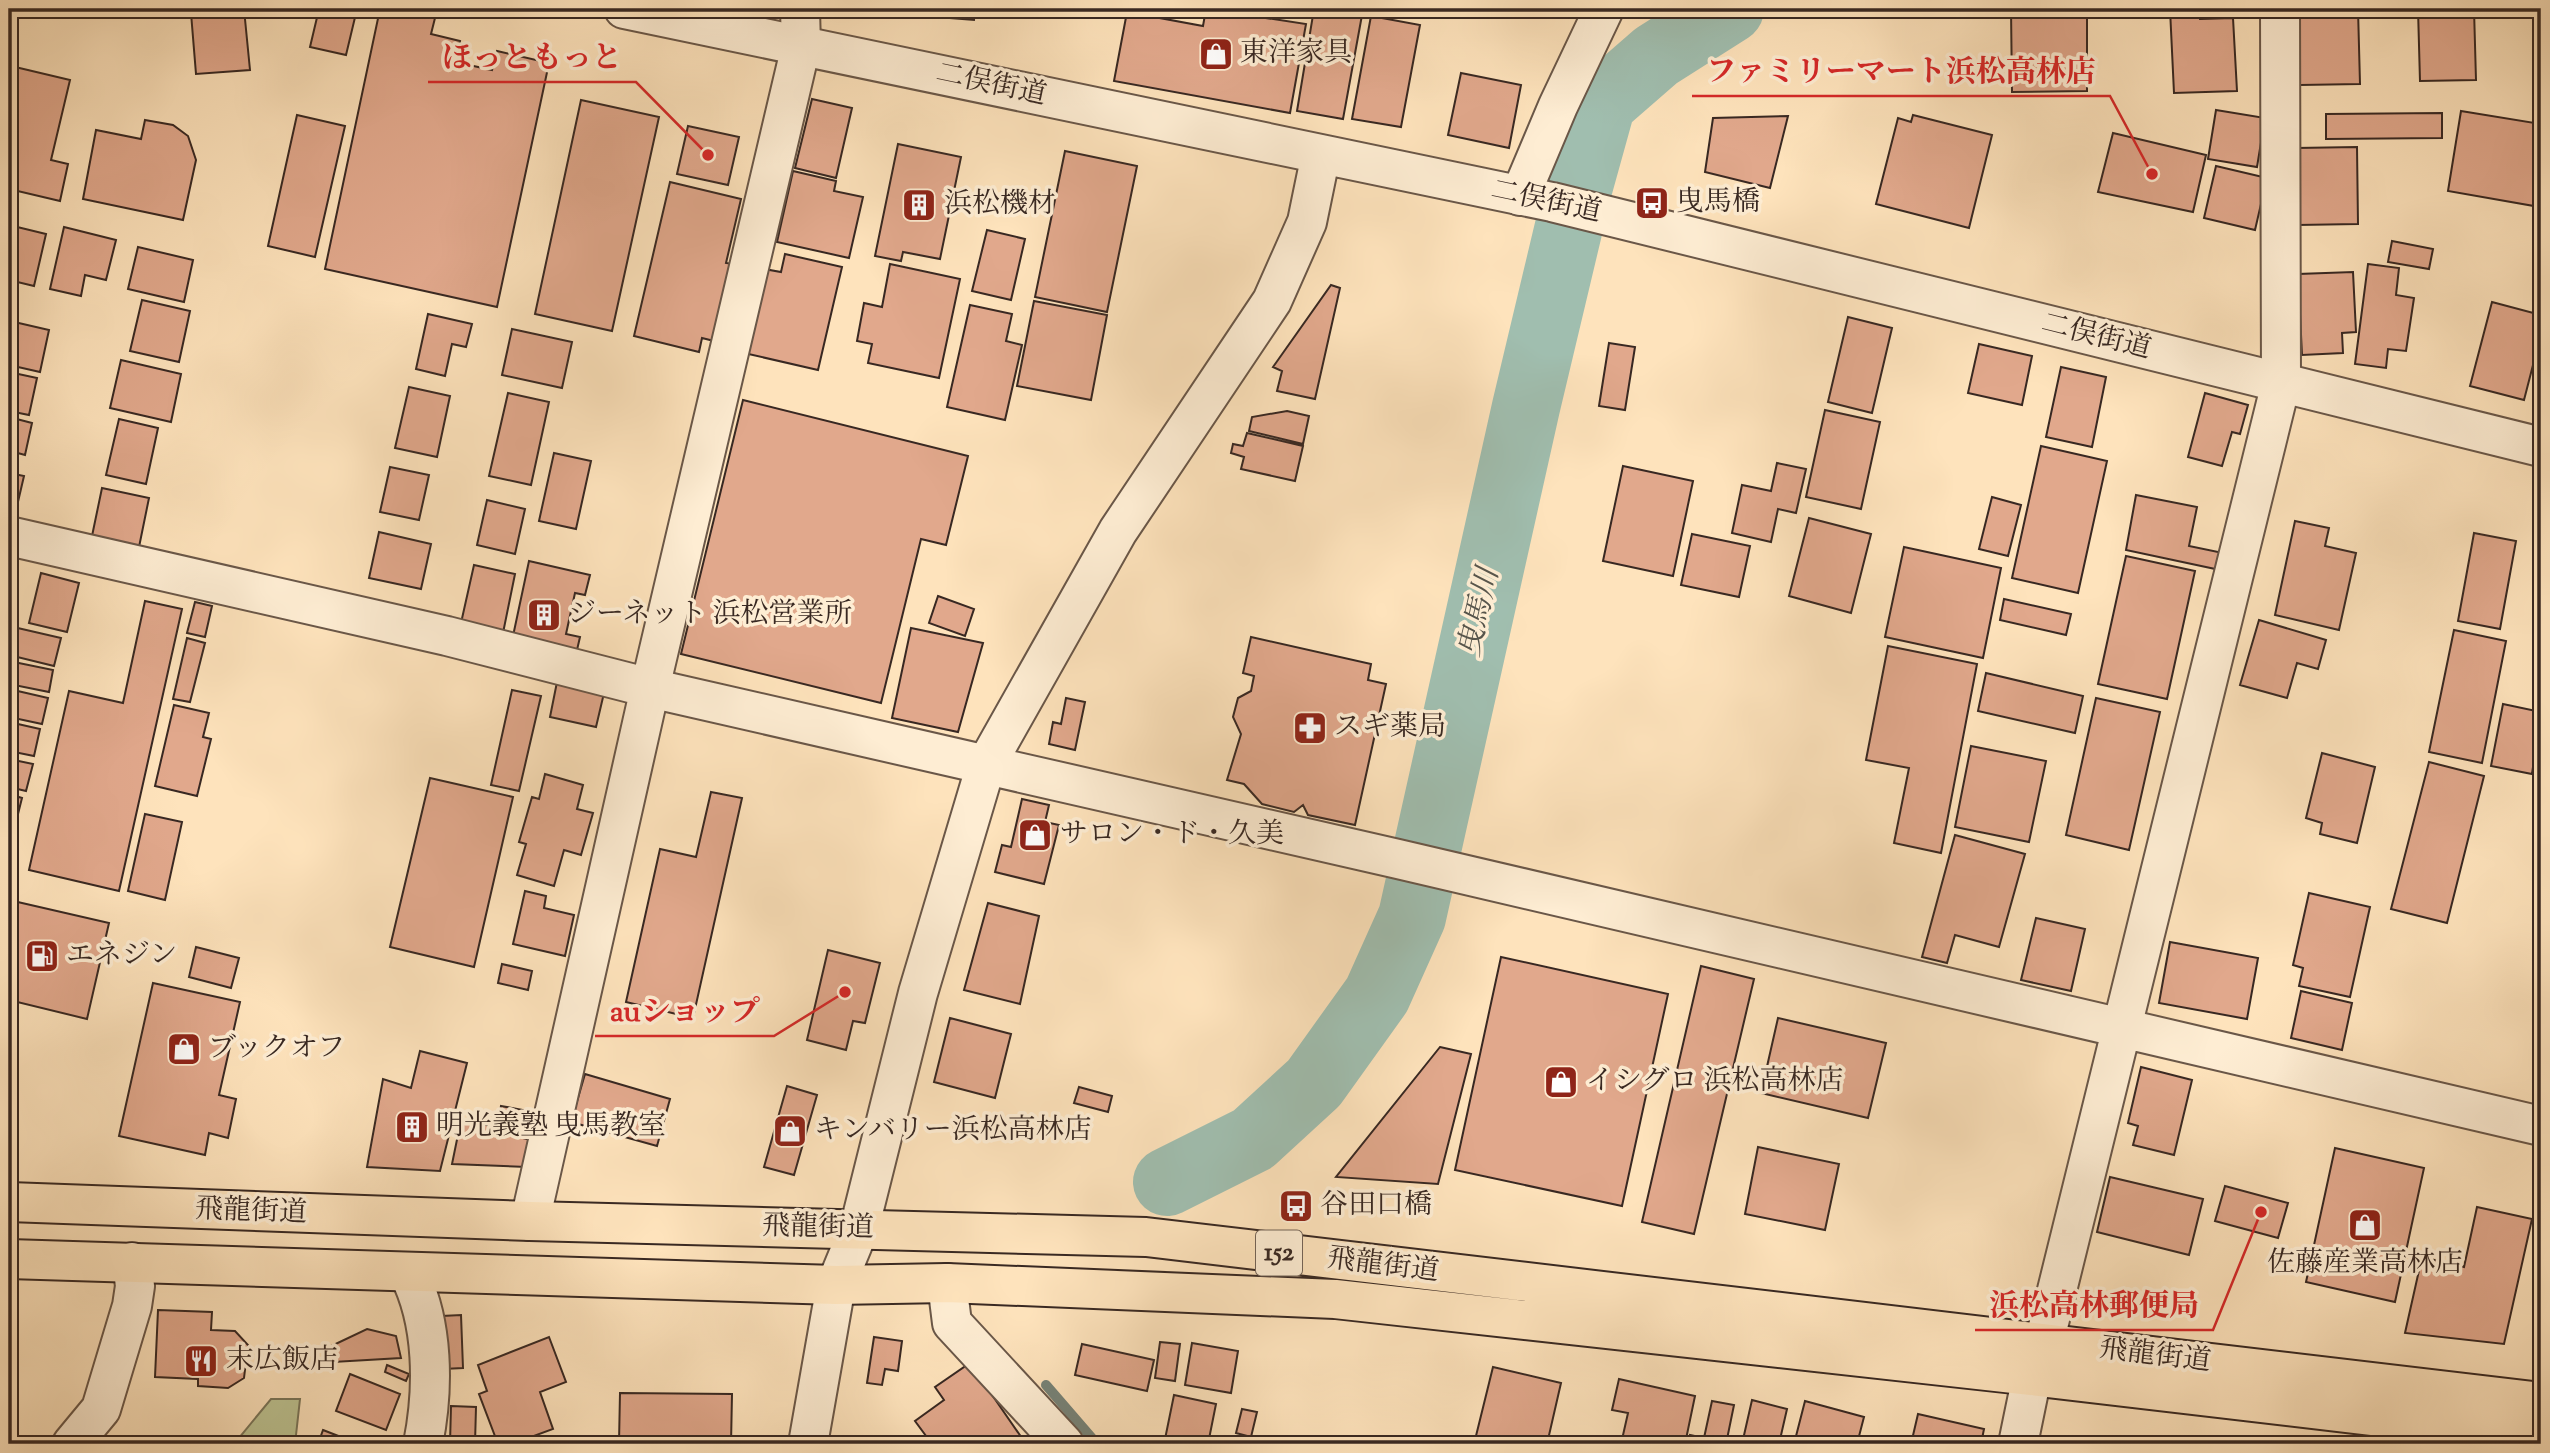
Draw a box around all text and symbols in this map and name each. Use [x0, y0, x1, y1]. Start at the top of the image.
callout: ほっともっと [428, 31, 636, 82]
place label: 東洋家具 [1240, 34, 1352, 74]
shop icon: 東洋家具 [1197, 35, 1235, 73]
text: ほっともっと [442, 38, 622, 81]
callout: ファミリーマート浜松高林店 [1692, 45, 2110, 96]
text: ファミリーマート浜松高林店 [1706, 52, 2096, 95]
street label: 二俣街道 [932, 54, 1050, 116]
street label: 二俣街道 [1487, 171, 1605, 233]
place label: 曳馬橋 [1676, 183, 1760, 223]
bus stop icon: 曳馬橋 [1633, 184, 1671, 222]
place label: 浜松機材 [944, 185, 1056, 225]
building icon: 浜松機材 [900, 186, 938, 224]
street label: 二俣街道 [2037, 304, 2155, 370]
water label: 曳馬川 [1449, 561, 1512, 662]
place label: ジーネット 浜松営業所 [568, 595, 853, 635]
building icon: ジーネット 浜松営業所 [525, 596, 563, 634]
place label: スギ薬局 [1334, 708, 1446, 748]
pharmacy icon: スギ薬局 [1291, 709, 1329, 747]
place label: サロン・ド・久美 [1060, 815, 1284, 855]
shop icon: サロン・ド・久美 [1016, 816, 1054, 854]
place label: エネジン [66, 936, 177, 976]
fuel station icon: エネジン [23, 937, 61, 975]
callout: auショップ [595, 985, 774, 1036]
text: auショップ [610, 992, 760, 1035]
place label: ブックオフ [208, 1029, 345, 1069]
shop icon: ブックオフ [165, 1030, 203, 1068]
place label: イシグロ 浜松高林店 [1586, 1062, 1843, 1102]
shop icon: イシグロ 浜松高林店 [1542, 1063, 1580, 1101]
place label: 明光義塾 曳馬教室 [436, 1107, 666, 1147]
building icon: 明光義塾 曳馬教室 [393, 1108, 431, 1146]
place label: キンバリー浜松高林店 [814, 1111, 1092, 1151]
shop icon: キンバリー浜松高林店 [771, 1112, 809, 1150]
place label: 谷田口橋 [1320, 1186, 1432, 1226]
bus stop icon: 谷田口橋 [1277, 1187, 1315, 1225]
street label: 飛龍街道 [194, 1190, 308, 1234]
shop icon: 佐藤産業高林店 [2346, 1206, 2384, 1244]
street label: 飛龍街道 [762, 1207, 874, 1249]
road number: 152 [1256, 1230, 1302, 1276]
street label: 飛龍街道 [1325, 1239, 1441, 1293]
place label: 佐藤産業高林店 [2267, 1244, 2463, 1284]
callout: 浜松高林郵便局 [1975, 1279, 2213, 1330]
text: 浜松高林郵便局 [1989, 1286, 2199, 1329]
street label: 飛龍街道 [2097, 1329, 2213, 1383]
place label: 末広飯店 [226, 1341, 338, 1381]
restaurant icon: 末広飯店 [182, 1342, 220, 1380]

